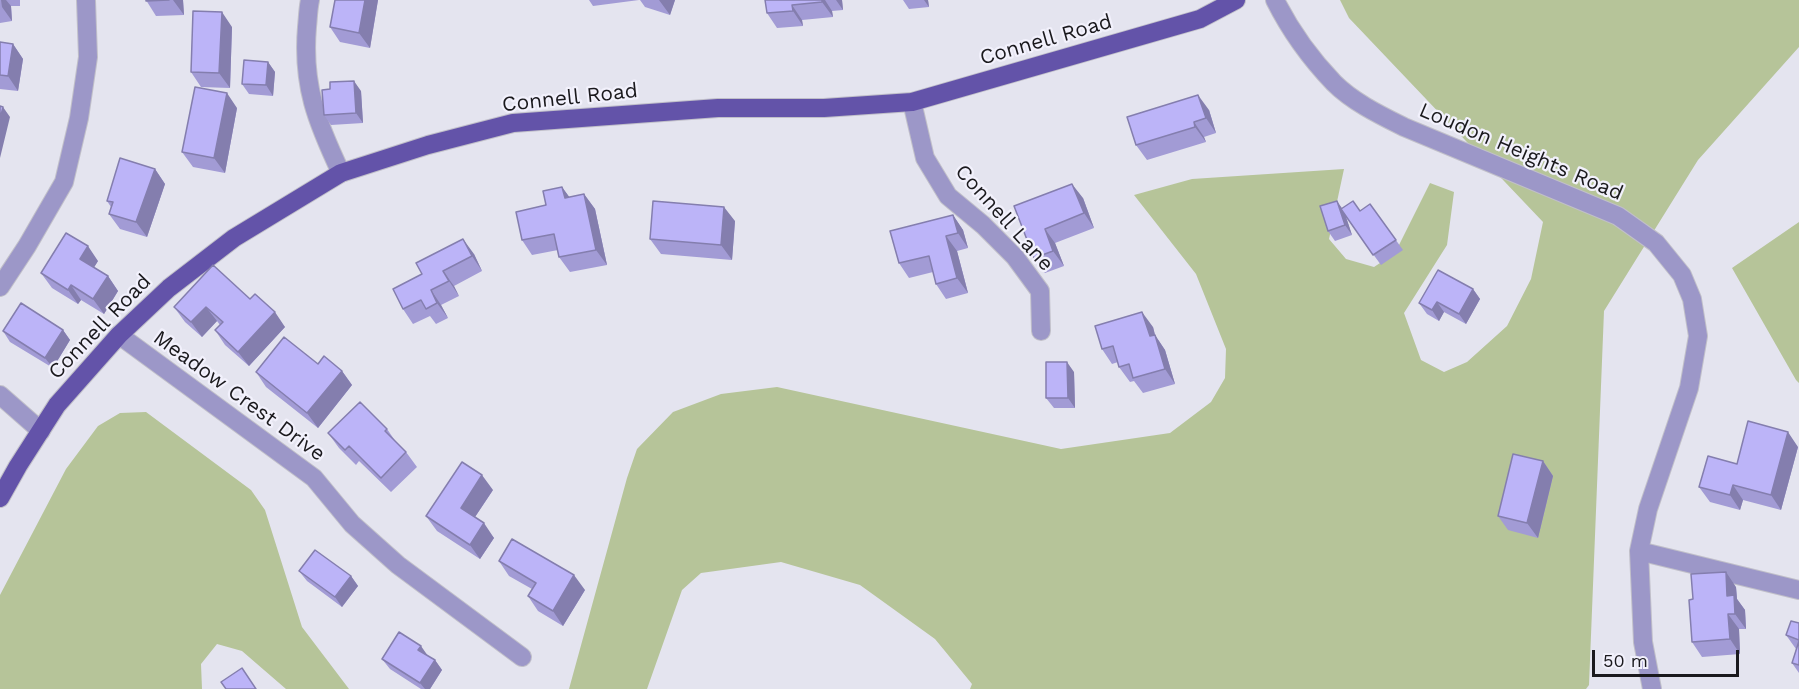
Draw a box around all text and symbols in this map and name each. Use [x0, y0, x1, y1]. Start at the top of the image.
street label: Connell Road [977, 9, 1115, 71]
street label: Connell Road [501, 78, 639, 118]
street label: Loudon Heights Road [1415, 98, 1627, 206]
street label: Connell Lane [950, 160, 1058, 276]
street label: Connell Road [44, 269, 156, 385]
street label: Meadow Crest Drive [148, 325, 330, 467]
scale bar [1595, 638, 1742, 676]
text: 50 m [1603, 650, 1648, 671]

